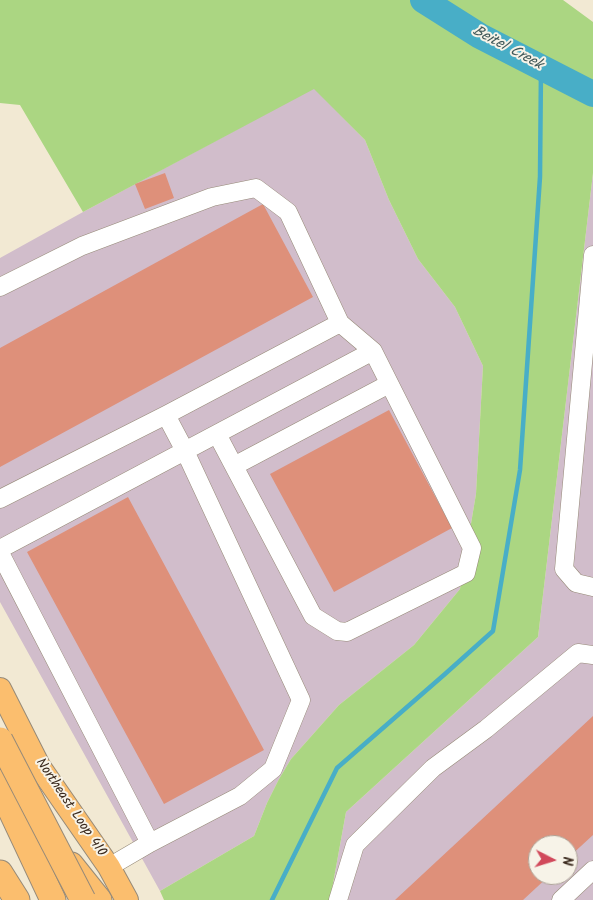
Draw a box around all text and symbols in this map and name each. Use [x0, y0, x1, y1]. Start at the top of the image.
water label: Beitel Creek [469, 23, 545, 75]
street label: Northeast Loop 410 [31, 756, 109, 860]
north arrow [528, 835, 578, 885]
text: N [556, 856, 578, 867]

